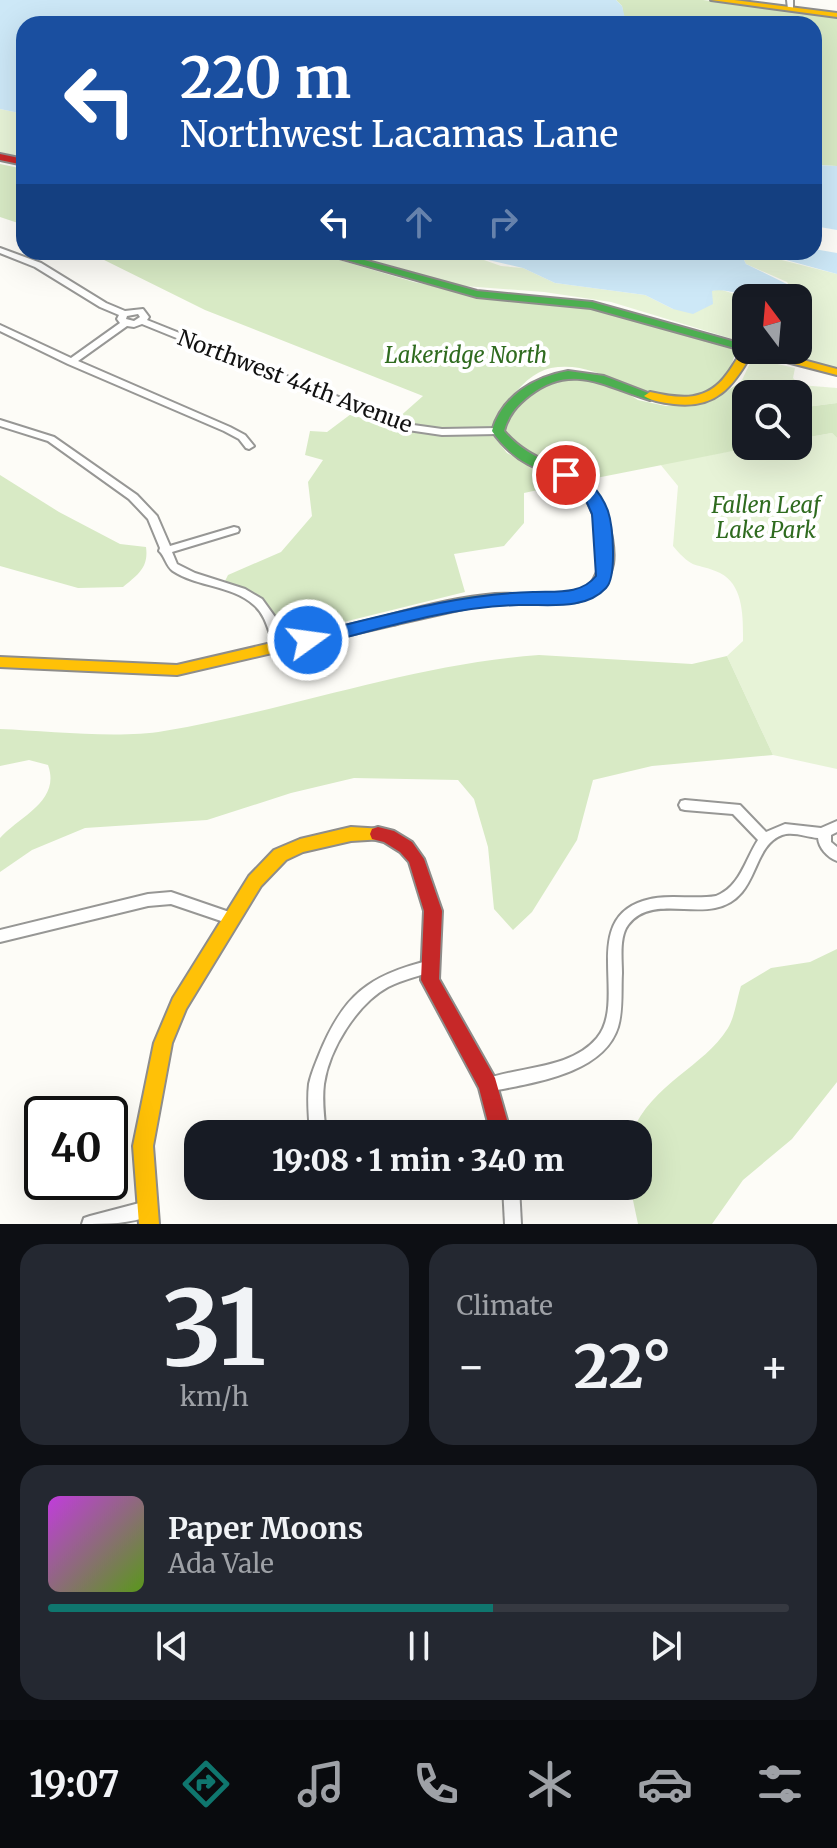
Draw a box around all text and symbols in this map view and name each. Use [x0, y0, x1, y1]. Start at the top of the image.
text: 220 m [180, 43, 351, 113]
icon: left [48, 48, 152, 152]
text: Northwest Lacamas Lane [180, 112, 618, 157]
icon: left [313, 200, 357, 244]
icon: ahead [397, 200, 441, 244]
icon: right [481, 200, 525, 244]
north arrow [732, 284, 812, 364]
map controls [732, 284, 812, 460]
street label: Northwest 44th Avenue [174, 323, 416, 439]
park label: Lakeridge North [385, 341, 547, 369]
button: search [732, 380, 812, 460]
pin [532, 441, 600, 509]
icon: arrive [544, 453, 588, 497]
park label: Fallen Leaf Lake Park [710, 491, 823, 544]
position arrow [266, 598, 350, 682]
speed limit sign: 40 [24, 1096, 128, 1200]
text: 19:08 · 1 min · 340 m [272, 1141, 564, 1179]
text: 31 [162, 1263, 266, 1393]
text: Climate [457, 1289, 553, 1322]
text: 22° [574, 1329, 672, 1404]
text: − [457, 1339, 486, 1394]
text: + [760, 1339, 789, 1394]
text: km/h [180, 1380, 249, 1413]
text: Paper Moons [168, 1509, 363, 1547]
text: Ada Vale [168, 1547, 274, 1580]
icon: previous [150, 1624, 194, 1668]
icon: pause [397, 1624, 441, 1668]
icon: next [644, 1624, 688, 1668]
icon: directions [178, 1756, 234, 1812]
icon: music [293, 1756, 349, 1812]
icon: phone [408, 1756, 464, 1812]
icon: climate [522, 1756, 578, 1812]
icon: car [637, 1756, 693, 1812]
icon: filters [752, 1756, 808, 1812]
text: 19:07 [29, 1762, 119, 1807]

